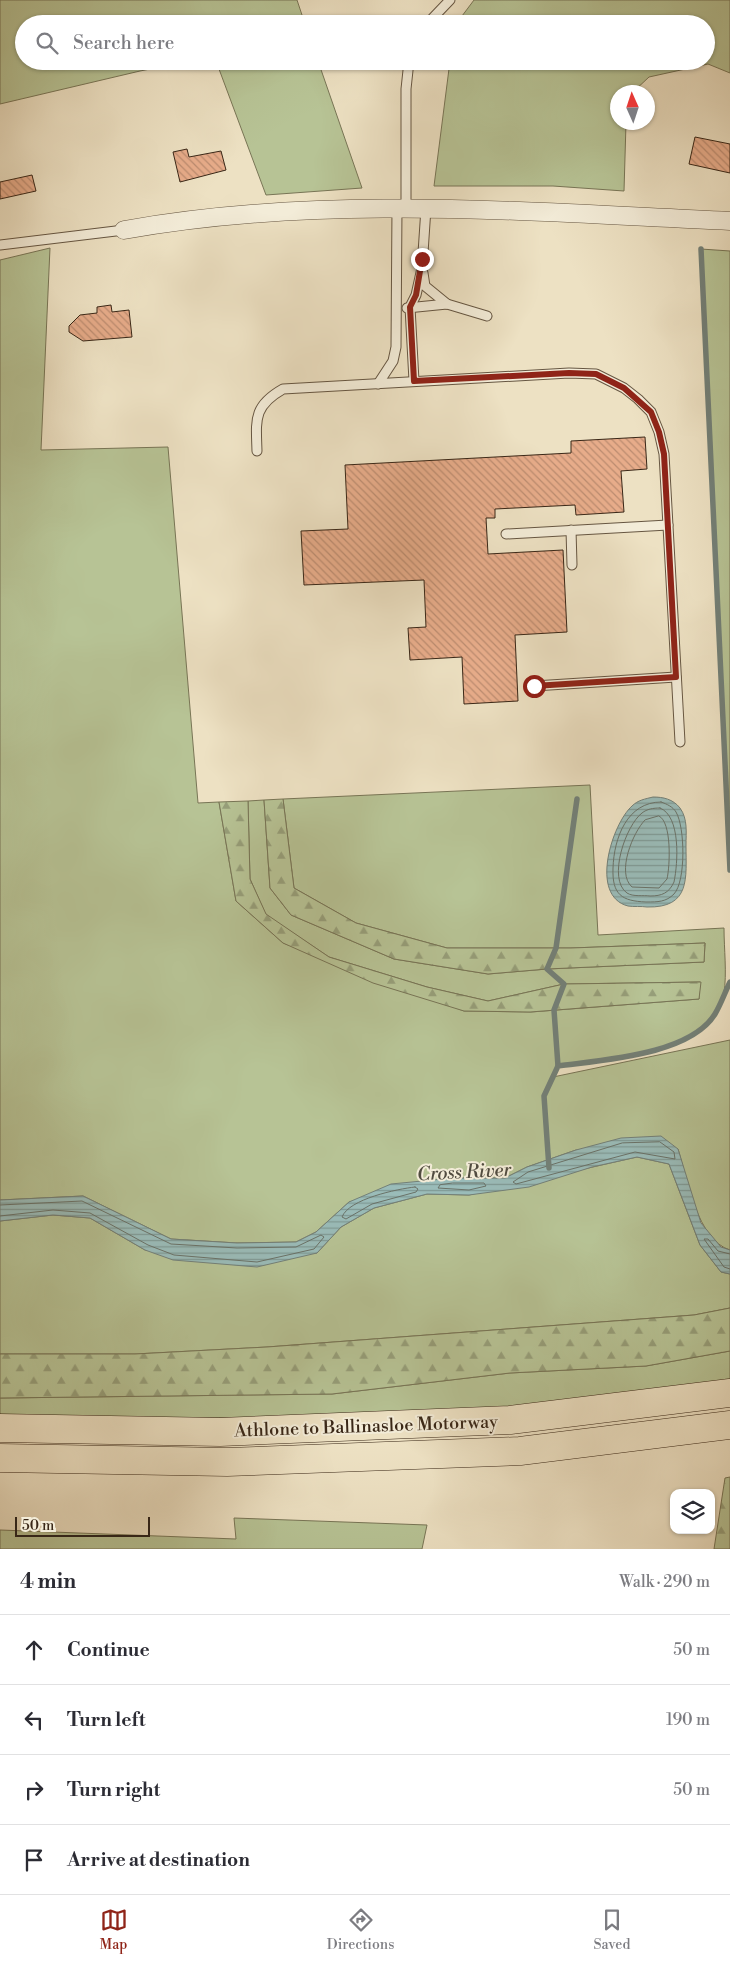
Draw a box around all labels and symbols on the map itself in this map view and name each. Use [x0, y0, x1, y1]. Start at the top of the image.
north arrow [610, 85, 655, 130]
route end [411, 248, 434, 271]
route start [523, 675, 546, 698]
water label: Cross River [416, 1157, 513, 1186]
street label: Athlone to Ballinasloe Motorway [233, 1410, 498, 1443]
scale bar [15, 1514, 150, 1537]

